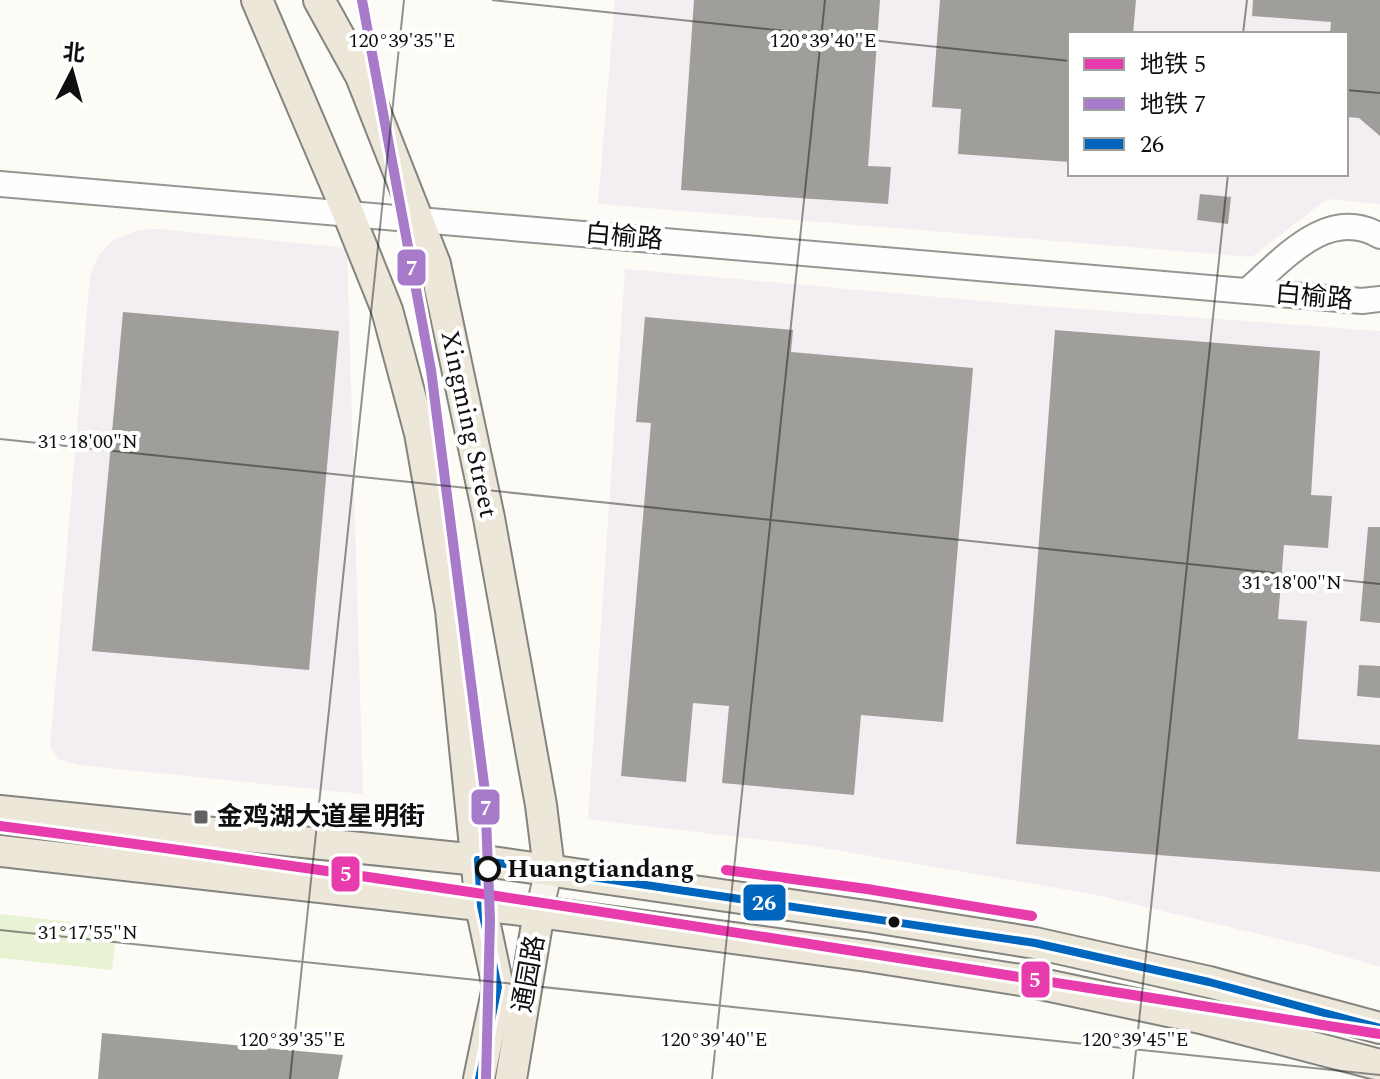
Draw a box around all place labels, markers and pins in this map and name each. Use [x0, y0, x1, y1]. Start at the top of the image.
place label: 金鸡湖大道星明街 [217, 797, 425, 837]
marker: 金鸡湖大道星明街 [192, 808, 210, 826]
place label: Huangtiandang [507, 849, 694, 889]
marker: Huangtiandang [476, 857, 500, 881]
unlabelled marker [886, 914, 902, 930]

